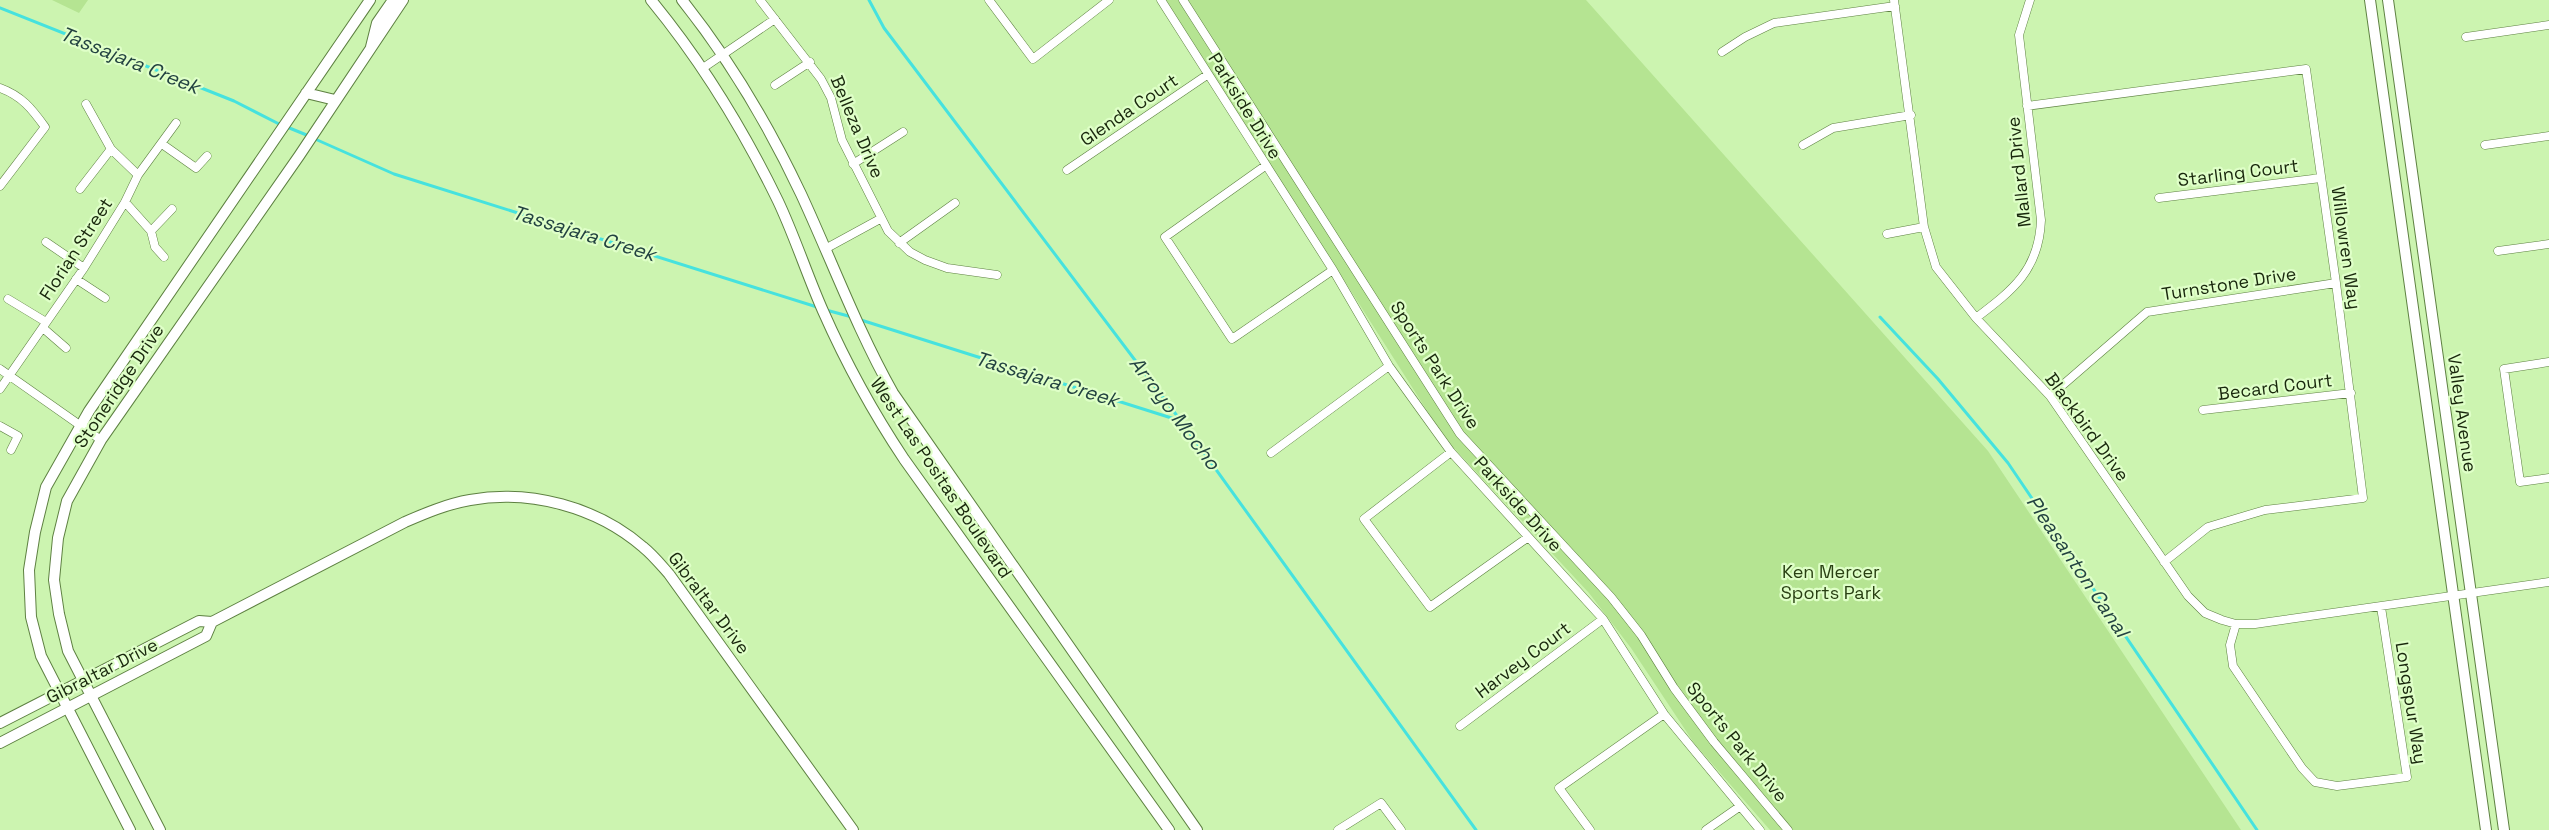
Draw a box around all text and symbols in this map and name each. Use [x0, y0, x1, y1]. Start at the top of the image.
water label: Tassajara Creek [56, 20, 206, 101]
street label: Parkside Drive [1204, 48, 1287, 163]
street label: Glenda Court [1075, 68, 1182, 151]
street label: Belleza Drive [826, 72, 889, 182]
street label: Mallard Drive [2001, 116, 2036, 228]
street label: Starling Court [2176, 154, 2299, 191]
street label: Willowren Way [2326, 185, 2366, 311]
street label: Florian Street [34, 193, 117, 304]
water label: Tassajara Creek [509, 199, 661, 268]
street label: Turnstone Drive [2160, 262, 2298, 305]
street label: Sports Park Drive [1385, 296, 1485, 433]
street label: Stoneridge Drive [69, 319, 169, 452]
water label: Tassajara Creek [972, 345, 1124, 414]
water label: Arroyo Mocho [1124, 351, 1227, 476]
street label: Valley Avenue [2443, 352, 2482, 474]
street label: Blackbird Drive [2040, 368, 2135, 486]
street label: Becard Court [2216, 368, 2333, 405]
street label: West Las Positas Boulevard [866, 373, 1017, 583]
street label: Parkside Drive [1469, 451, 1567, 556]
water label: Pleasanton Canal [2021, 490, 2136, 644]
street label: Gibraltar Drive [663, 547, 755, 658]
park label: Ken Mercer Sports Park [1781, 560, 1881, 604]
street label: Harvey Court [1471, 616, 1575, 703]
street label: Gibraltar Drive [42, 633, 161, 709]
street label: Longspur Way [2390, 640, 2433, 766]
street label: Sports Park Drive [1682, 677, 1793, 806]

